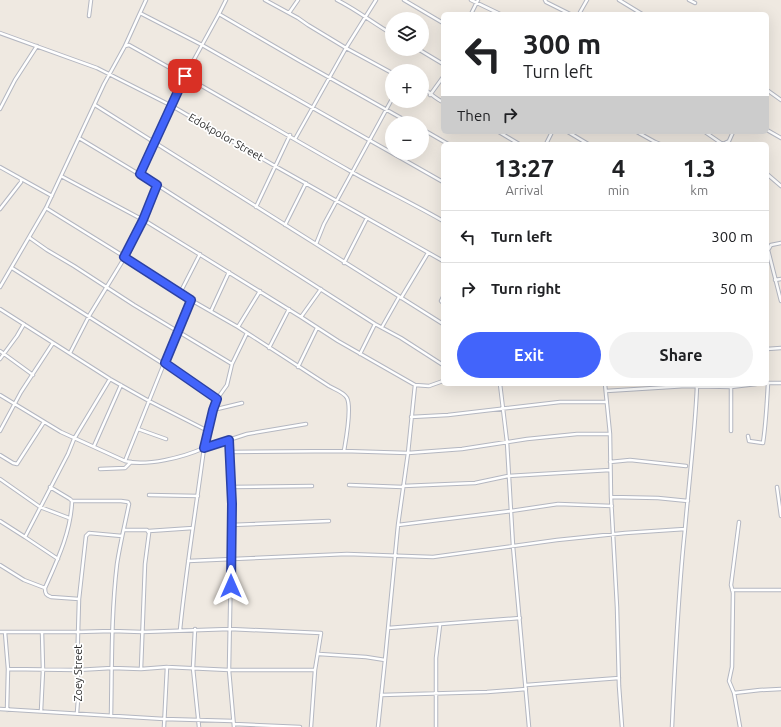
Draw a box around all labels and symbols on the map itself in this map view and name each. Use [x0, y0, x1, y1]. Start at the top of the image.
pin [168, 59, 202, 93]
street label: Edokpolor Street [187, 111, 266, 164]
position arrow [210, 565, 252, 607]
street label: Zoey Street [72, 644, 84, 702]

